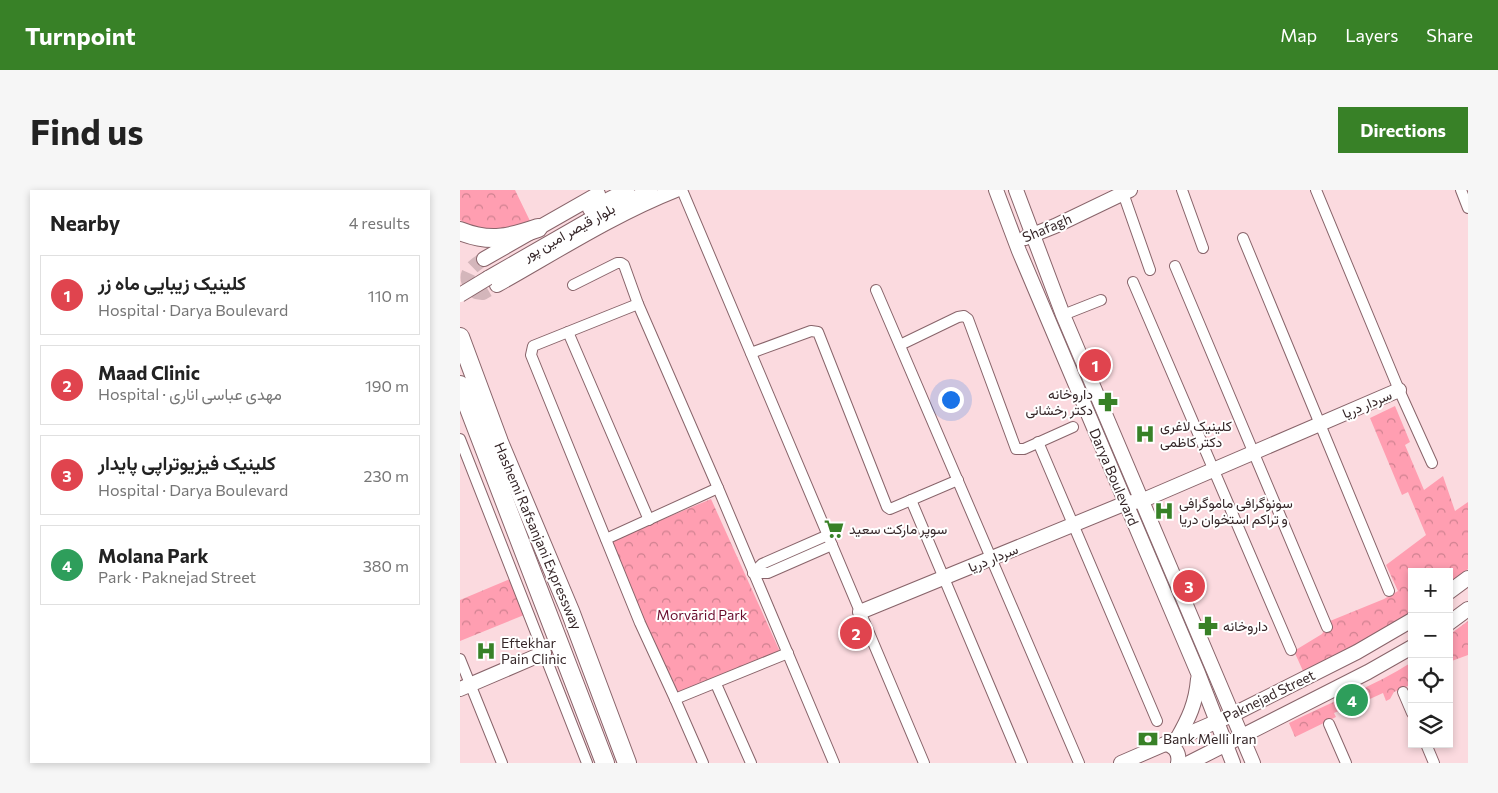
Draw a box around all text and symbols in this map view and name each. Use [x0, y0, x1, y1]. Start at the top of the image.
text: Turnpoint [25, 21, 136, 50]
text: Map [1280, 24, 1317, 46]
text: Layers [1345, 24, 1398, 46]
text: Share [1426, 24, 1473, 46]
button: Directions [1338, 107, 1468, 153]
text: Find us [30, 109, 144, 152]
street label: بلوار قیصر امین پور [519, 199, 619, 266]
text: Nearby [50, 210, 120, 235]
street label: Shafagh [1020, 210, 1074, 246]
text: 4 results [349, 213, 410, 232]
text: کلینیک زیبایی ماه زر [98, 271, 246, 294]
text: 1 [63, 286, 71, 305]
text: 110 m [368, 286, 409, 305]
text: Hospital · Darya Boulevard [98, 300, 288, 319]
pin: 1 [1079, 346, 1111, 384]
text: Maad Clinic [98, 361, 200, 384]
text: 2 [62, 376, 72, 395]
text: 190 m [365, 376, 409, 395]
text: Hospital · مهدی عباسی اناری [98, 384, 282, 403]
place label: داروخانه دکتر رخشانی [1026, 385, 1093, 419]
street label: سردار دریا [1339, 385, 1395, 423]
your location [938, 387, 964, 413]
pharmacy icon: داروخانه دکتر رخشانی [1097, 391, 1119, 413]
place label: کلینیک لاغری دکتر کاظمی [1160, 417, 1232, 451]
hospital icon: کلینیک لاغری دکتر کاظمی [1134, 423, 1156, 445]
street label: Darya Boulevard [1086, 426, 1143, 528]
street label: Hashemi Rafsanjani Expressway [491, 440, 586, 632]
text: کلینیک فیزیوتراپی پایدار [98, 451, 276, 474]
text: 3 [62, 466, 72, 485]
text: 230 m [364, 466, 409, 485]
text: Hospital · Darya Boulevard [98, 480, 288, 499]
place label: سونوگرافی ماموگرافی و تراکم استخوان دریا [1179, 494, 1293, 528]
hospital icon: سونوگرافی ماموگرافی و تراکم استخوان دریا [1153, 500, 1175, 522]
supermarket icon: سوپر مارکت سعید [823, 518, 845, 540]
place label: سوپر مارکت سعید [849, 520, 947, 539]
street label: سردار دریا [965, 540, 1021, 576]
text: Molana Park [98, 544, 208, 567]
text: 4 [62, 556, 72, 575]
text: 380 m [363, 556, 409, 575]
text: Park · Paknejad Street [98, 567, 256, 586]
pin: 3 [1173, 567, 1205, 605]
map controls [1408, 568, 1453, 748]
button: + [1408, 568, 1453, 613]
park label: Morvārid Park [657, 606, 748, 623]
button: − [1408, 613, 1453, 658]
pin: 2 [840, 614, 872, 652]
pharmacy icon: داروخانه [1197, 615, 1219, 637]
place label: داروخانه [1223, 617, 1268, 635]
place label: Eftekhar Pain Clinic [501, 634, 567, 667]
hospital icon: Eftekhar Pain Clinic [475, 640, 497, 662]
button: locate [1408, 658, 1453, 703]
street label: Paknejad Street [1220, 666, 1318, 725]
pin: 4 [1336, 681, 1368, 719]
button: layers [1408, 703, 1453, 748]
bank icon: Bank Melli Iran [1137, 728, 1159, 750]
place label: Bank Melli Iran [1163, 730, 1257, 747]

